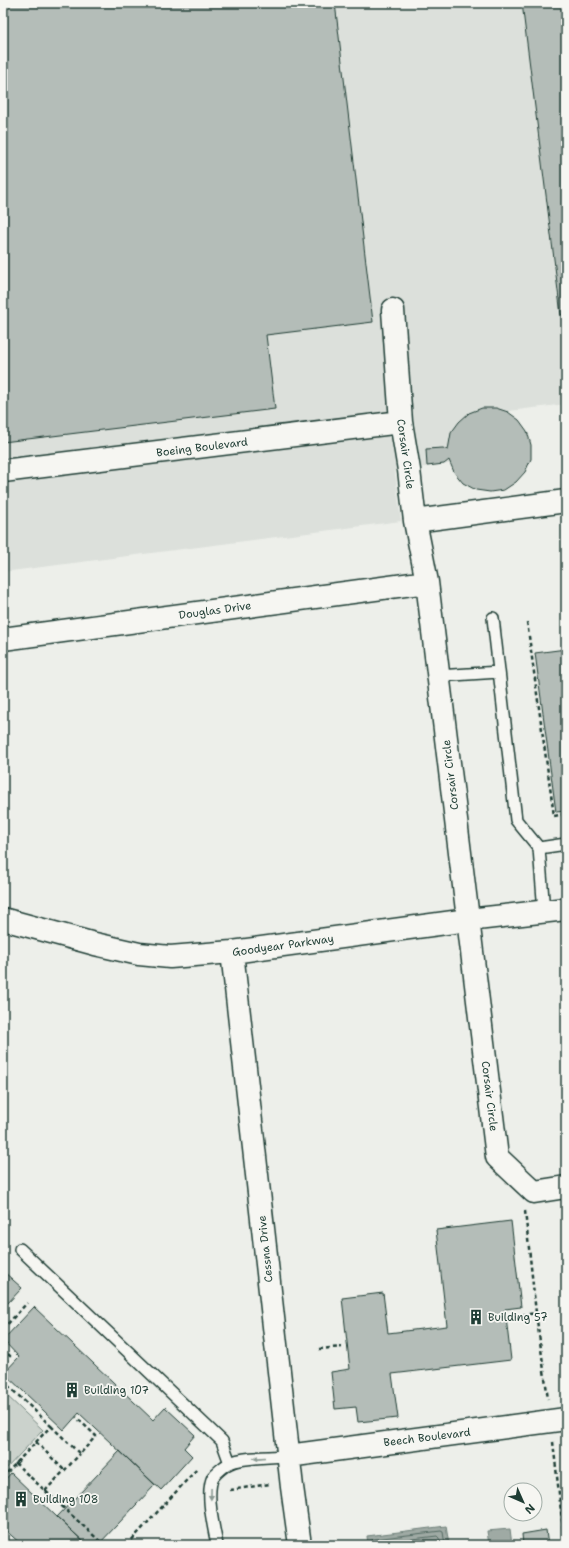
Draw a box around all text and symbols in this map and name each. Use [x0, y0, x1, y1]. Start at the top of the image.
street label: Corsair Circle [393, 418, 418, 490]
street label: Boeing Boulevard [155, 434, 249, 461]
street label: Douglas Drive [178, 598, 252, 623]
street label: Corsair Circle [439, 739, 462, 811]
street label: Goodyear Parkway [231, 931, 335, 960]
street label: Corsair Circle [478, 1060, 501, 1132]
street label: Cessna Drive [255, 1215, 276, 1283]
building icon: Building 57 [467, 1308, 485, 1326]
place label: Building 57 [488, 1310, 548, 1325]
building icon: Building 107 [63, 1381, 81, 1399]
place label: Building 107 [84, 1383, 149, 1398]
street label: Beech Boulevard [383, 1425, 471, 1450]
one-way arrow [253, 1455, 265, 1462]
north arrow [503, 1482, 543, 1522]
one-way arrow [208, 1488, 214, 1501]
building icon: Building 108 [12, 1490, 30, 1508]
place label: Building 108 [33, 1492, 98, 1507]
text: N [521, 1500, 538, 1517]

